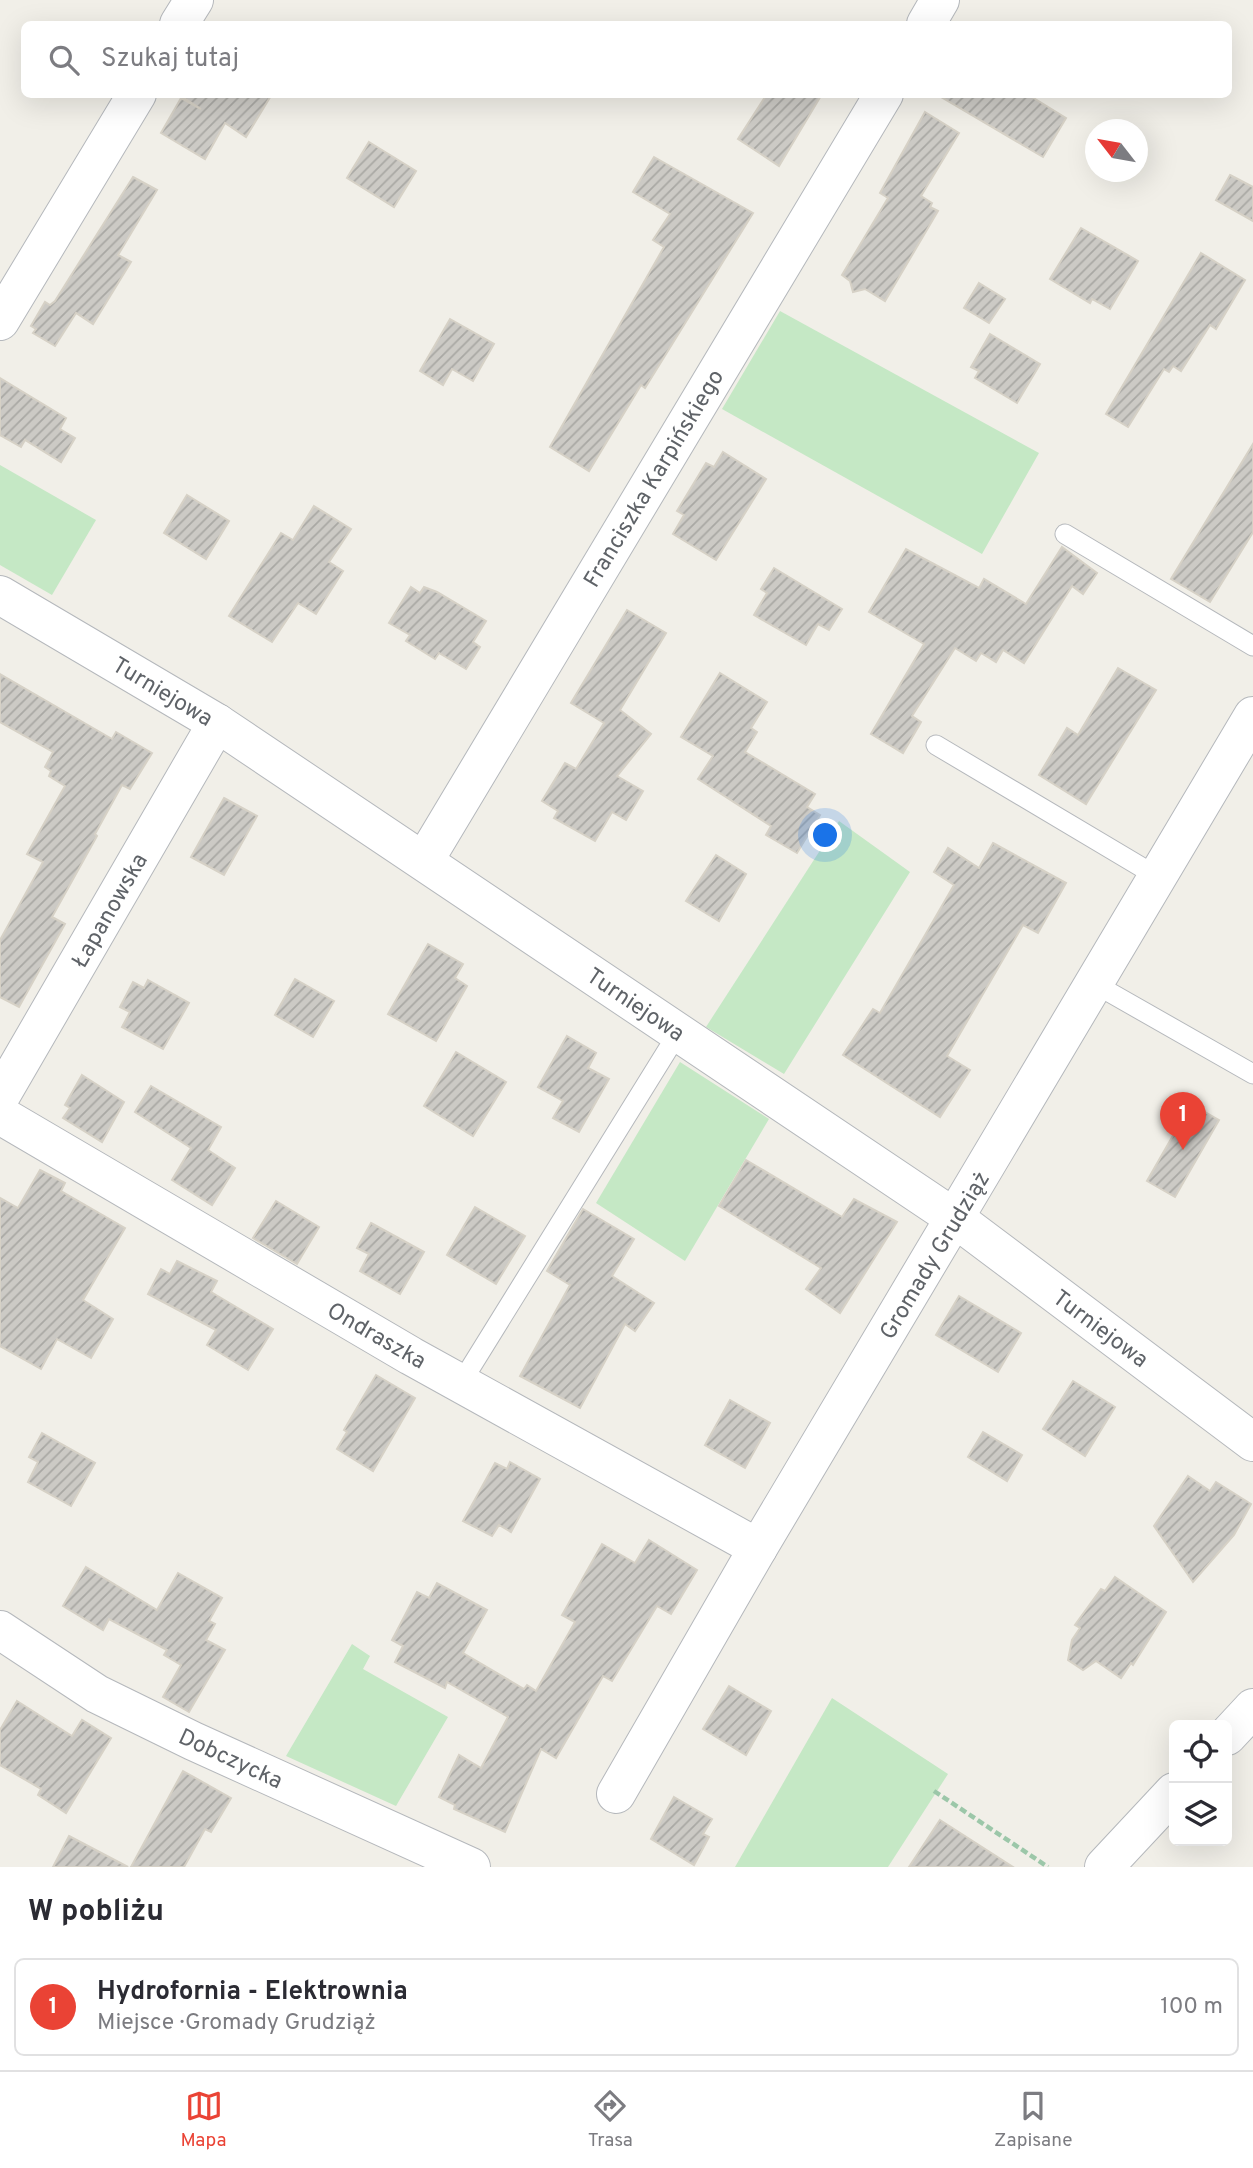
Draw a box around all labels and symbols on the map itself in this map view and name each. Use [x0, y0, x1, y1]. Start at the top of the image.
north arrow [1085, 119, 1148, 182]
street label: Franciszka Karpińskiego [579, 365, 732, 594]
street label: Turniejowa [106, 652, 217, 735]
your location [808, 818, 842, 852]
street label: Łapanowska [67, 849, 156, 974]
street label: Turniejowa [580, 963, 689, 1050]
pin: 1 [1160, 1092, 1206, 1150]
street label: Gromady Grudziąż [875, 1167, 998, 1346]
street label: Turniejowa [1046, 1285, 1153, 1375]
street label: Ondraszka [321, 1297, 430, 1377]
street label: Dobczycka [173, 1724, 287, 1797]

